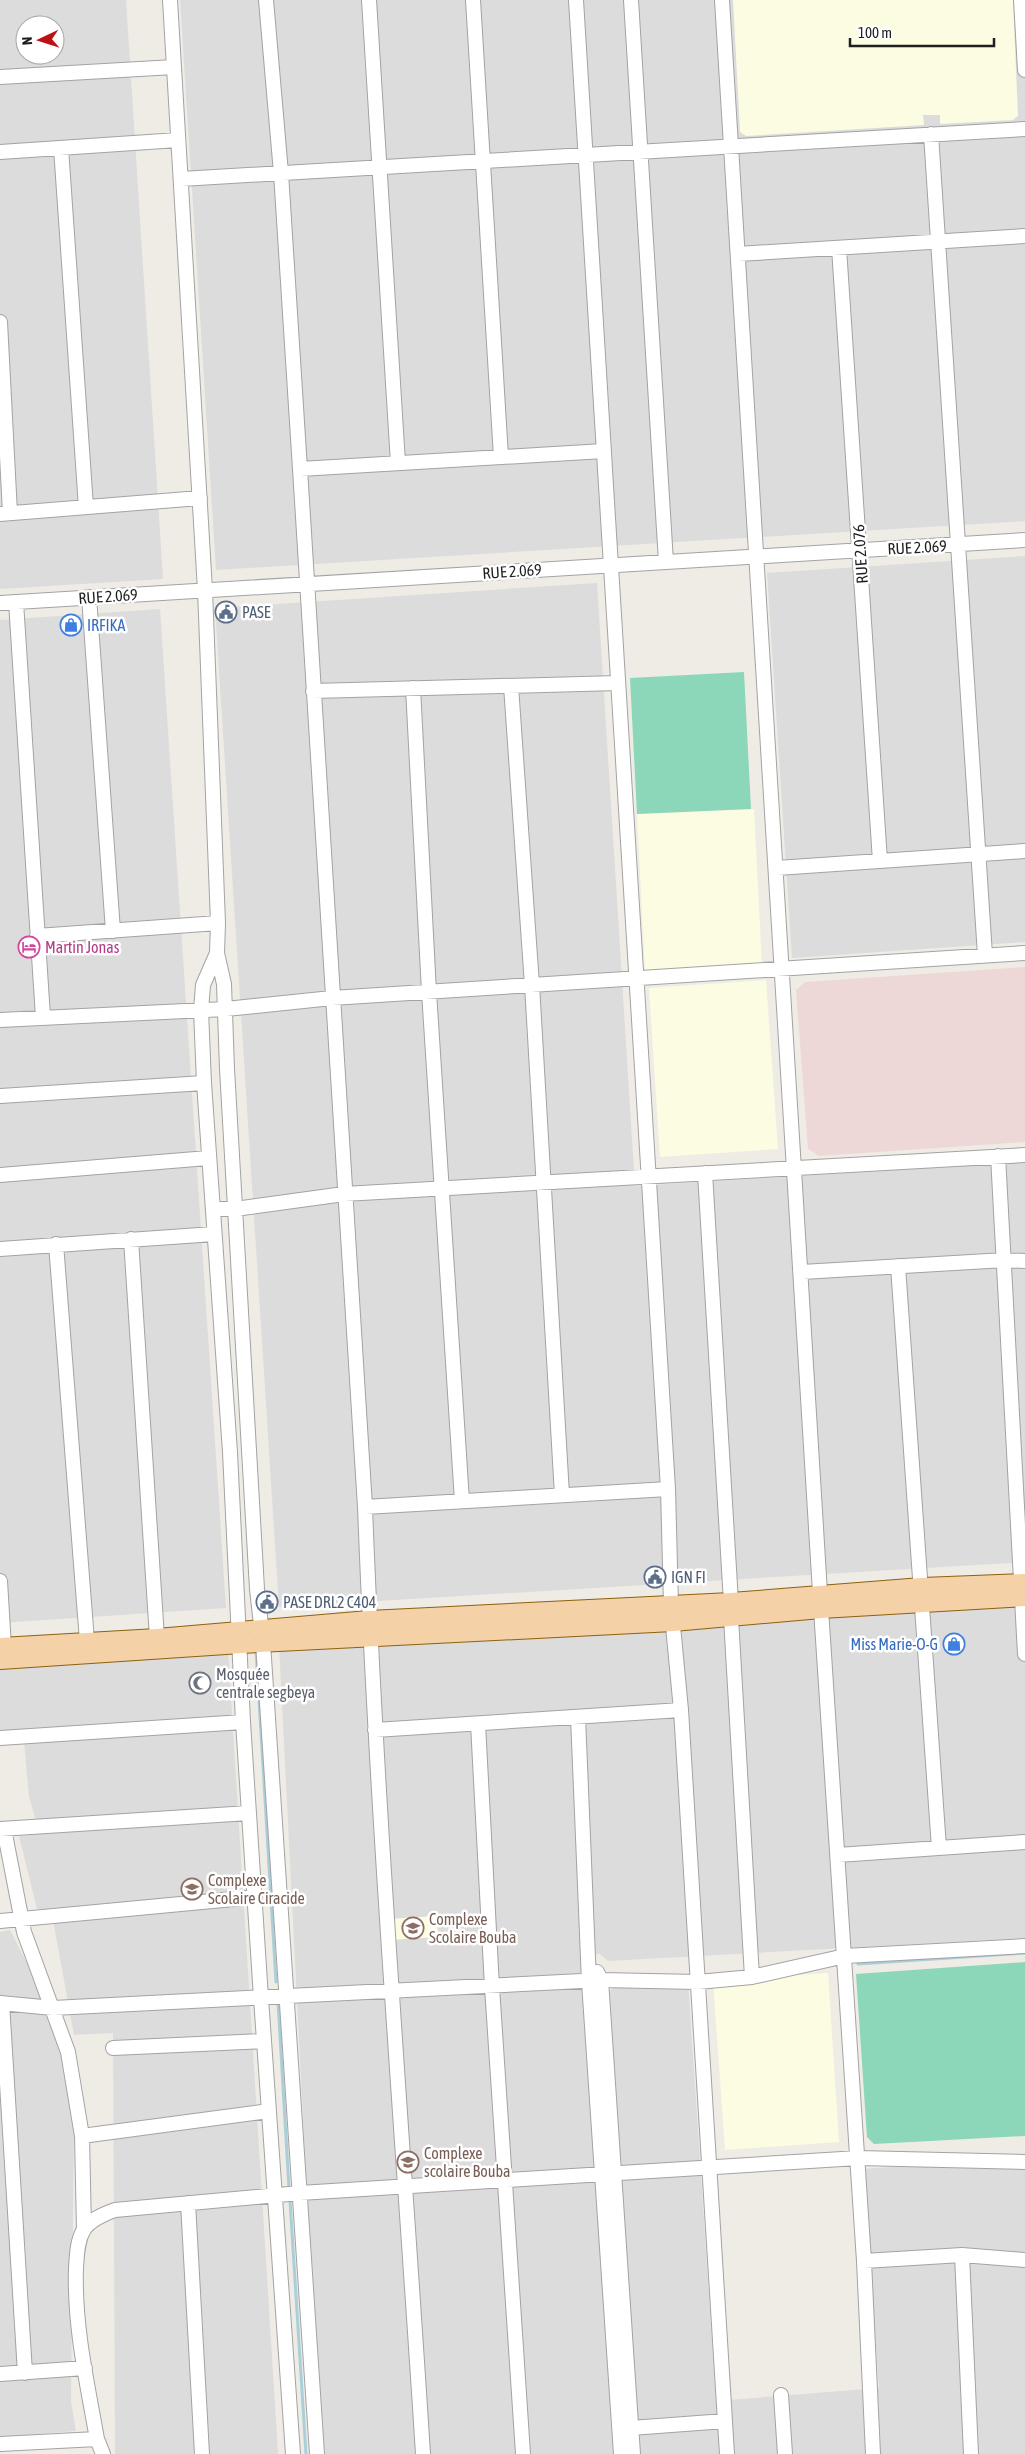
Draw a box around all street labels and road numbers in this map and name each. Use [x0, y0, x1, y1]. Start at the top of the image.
street label: RUE 2.076 [849, 524, 871, 584]
street label: RUE 2.069 [887, 536, 947, 558]
street label: RUE 2.069 [482, 560, 542, 582]
street label: RUE 2.069 [78, 585, 138, 607]

